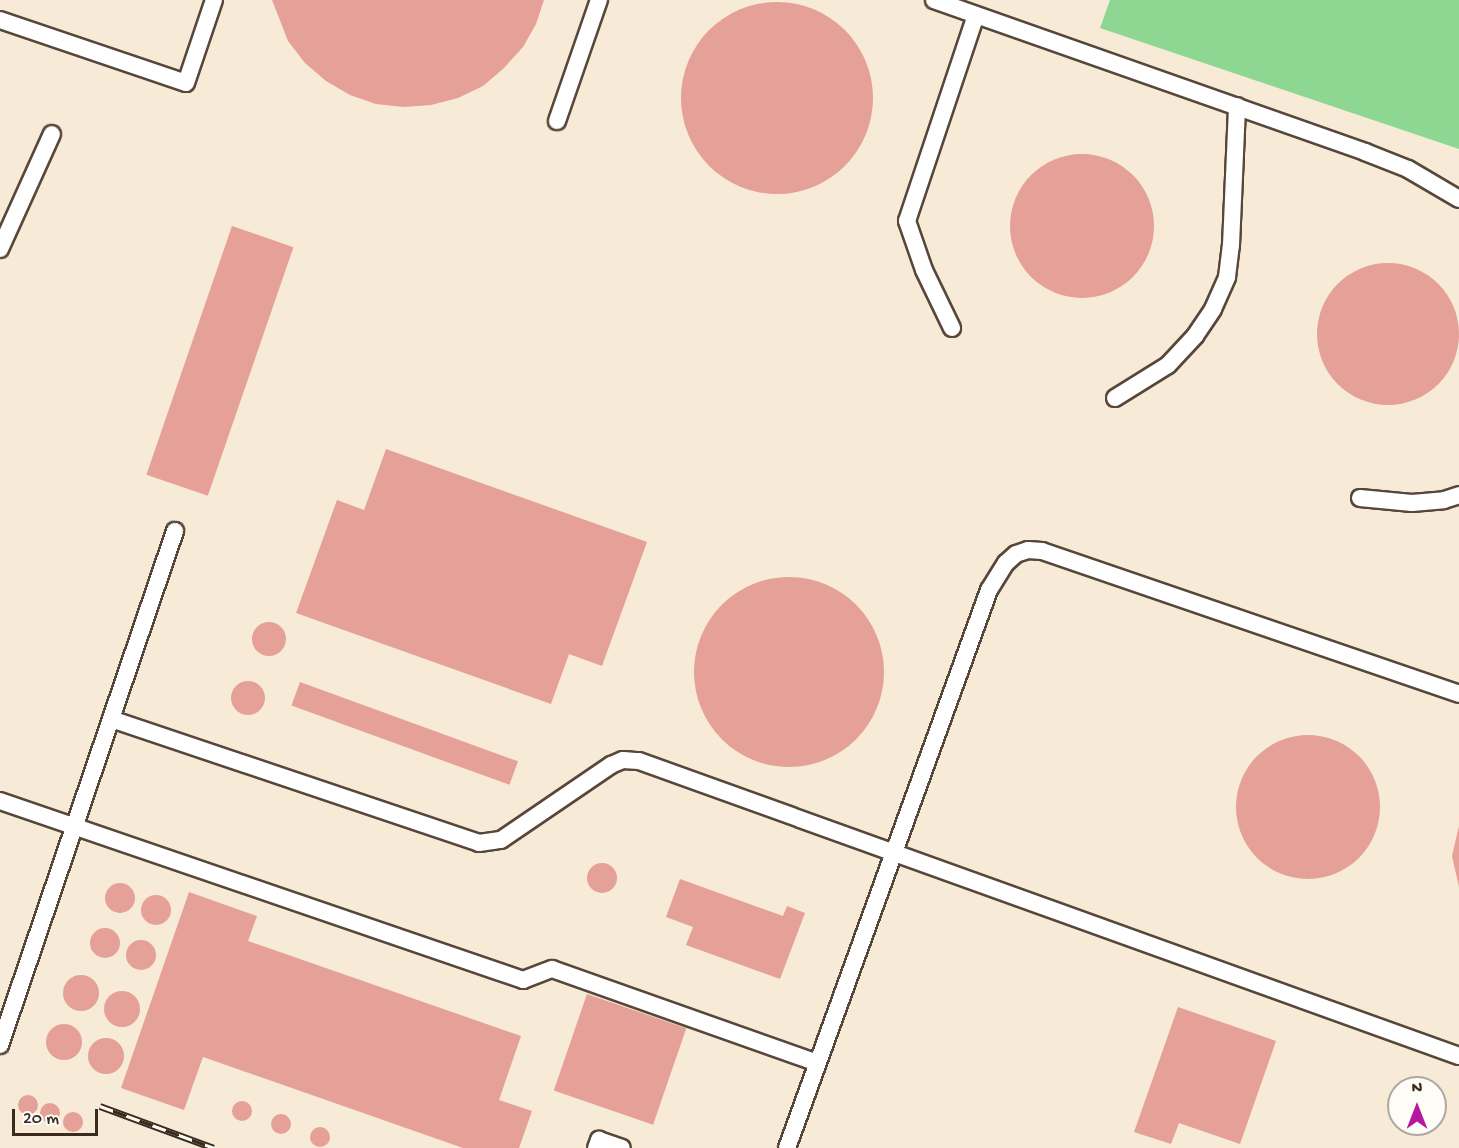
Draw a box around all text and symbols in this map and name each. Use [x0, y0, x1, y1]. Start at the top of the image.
north arrow [1387, 1076, 1447, 1136]
text: N [1412, 1080, 1422, 1099]
scale bar [15, 1097, 100, 1135]
text: 20 m [23, 1109, 59, 1130]

